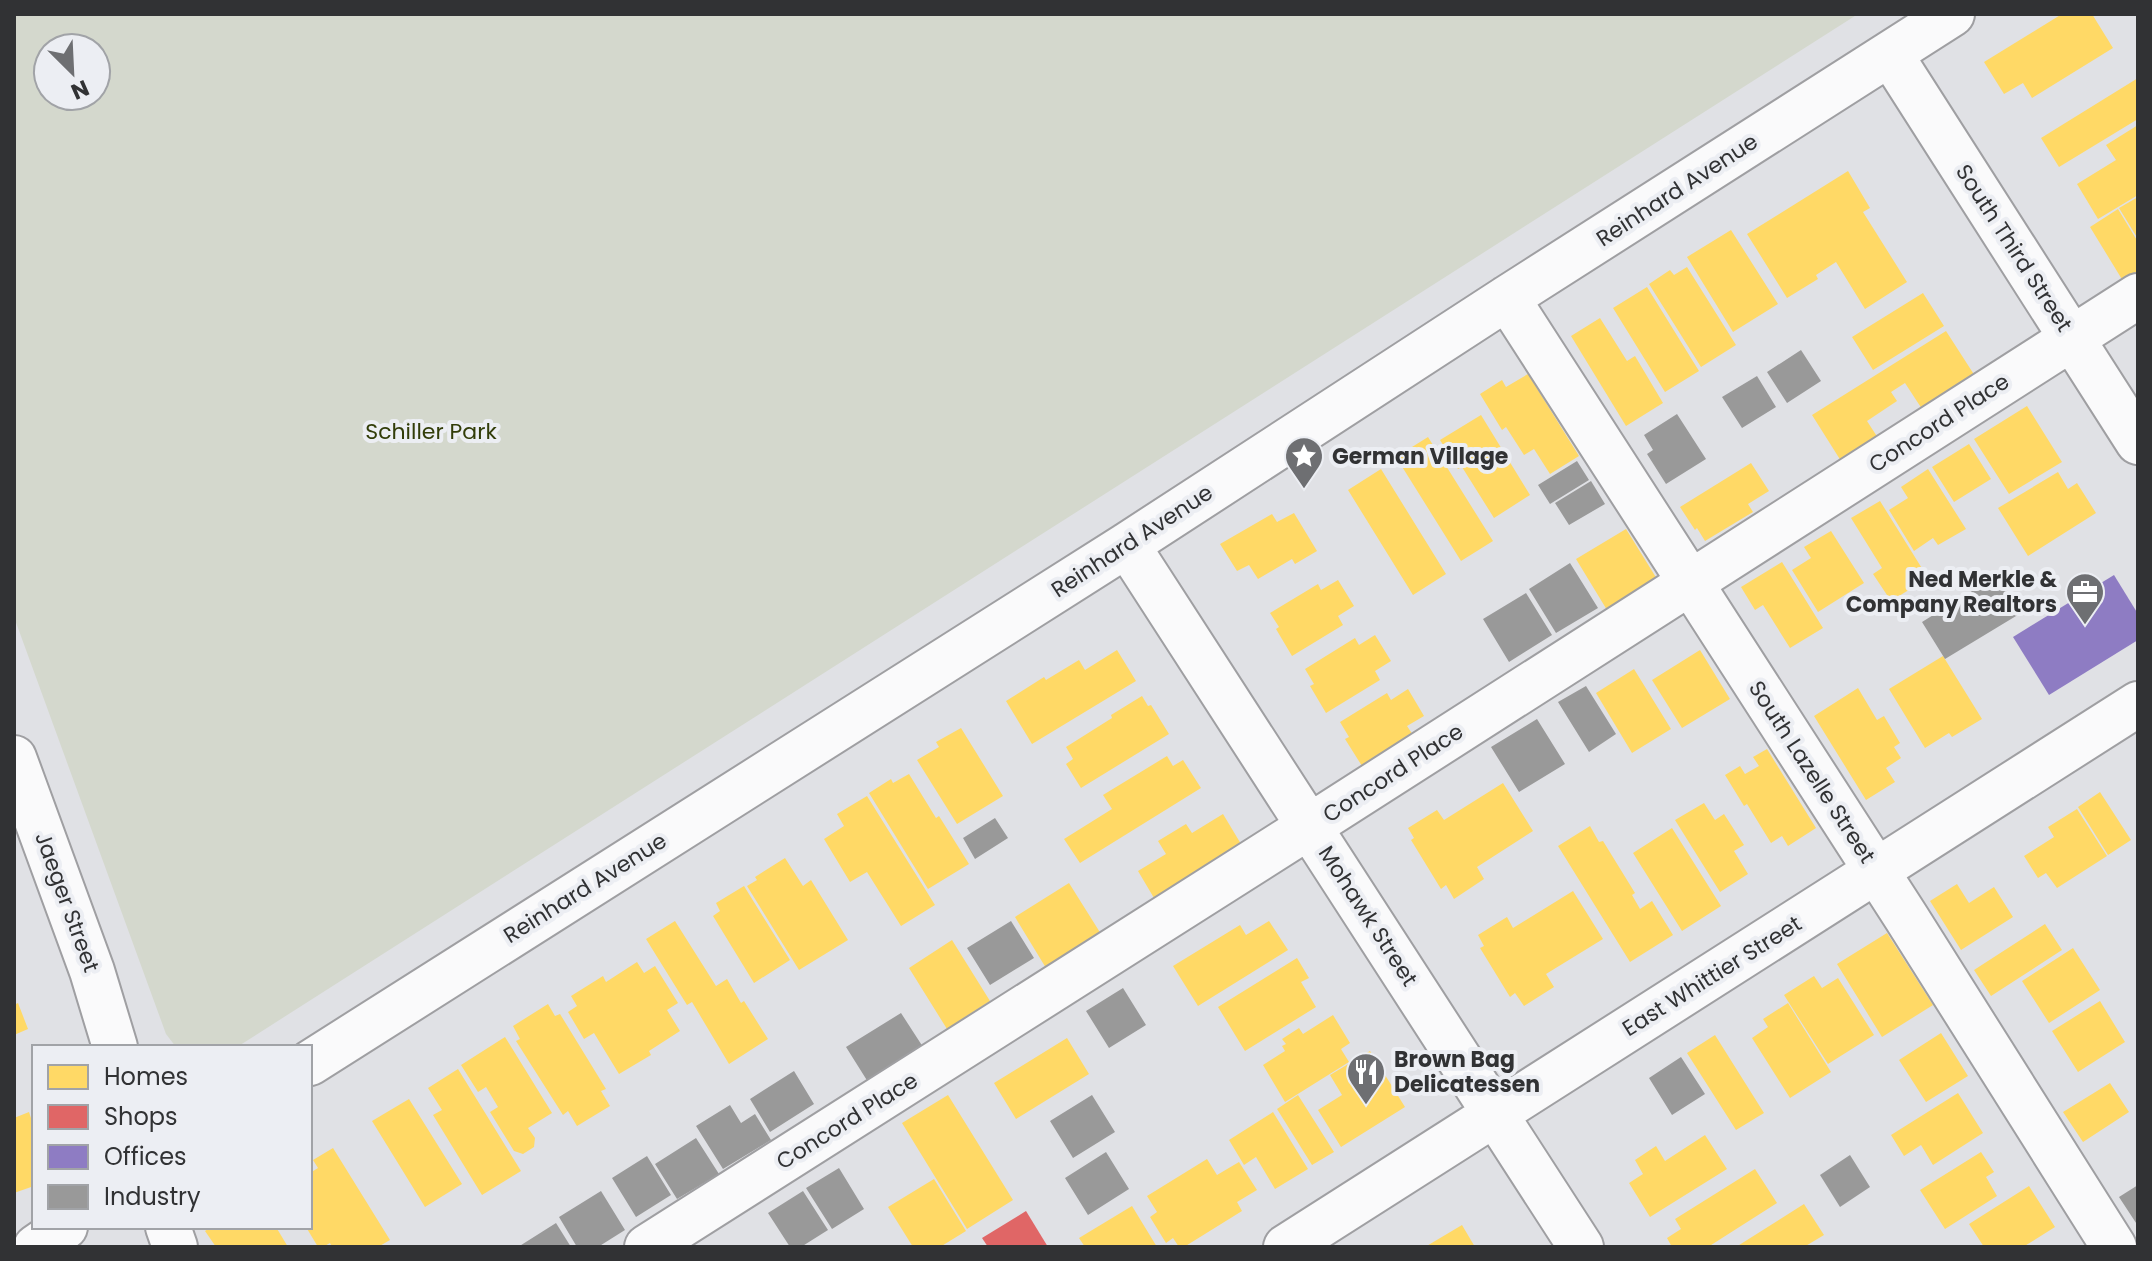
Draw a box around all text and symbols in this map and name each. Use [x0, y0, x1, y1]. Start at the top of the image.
north arrow [32, 32, 112, 112]
text: N [66, 72, 94, 107]
street label: Reinhard Avenue [1590, 126, 1764, 254]
street label: South Third Street [1948, 158, 2080, 338]
street label: Concord Place [1863, 366, 2015, 480]
park label: Schiller Park [365, 416, 497, 447]
place icon: German Village [1283, 435, 1325, 490]
place label: German Village [1332, 441, 1508, 472]
street label: Reinhard Avenue [1045, 477, 1219, 605]
place label: Ned Merkle & Company Realtors [1846, 564, 2057, 620]
office icon: Ned Merkle & Company Realtors [2064, 571, 2106, 626]
street label: South Lazelle Street [1741, 675, 1883, 869]
street label: Concord Place [1317, 716, 1469, 830]
street label: Reinhard Avenue [497, 825, 673, 951]
street label: Jaeger Street [27, 828, 107, 976]
street label: Mohawk Street [1311, 840, 1425, 992]
street label: East Whittier Street [1616, 908, 1808, 1044]
place label: Brown Bag Delicatessen [1394, 1044, 1540, 1100]
legend [32, 1045, 312, 1229]
restaurant icon: Brown Bag Delicatessen [1345, 1051, 1387, 1106]
text: Homes [104, 1060, 188, 1093]
street label: Concord Place [770, 1065, 924, 1177]
text: Shops [104, 1100, 178, 1133]
text: Offices [104, 1140, 187, 1173]
text: Industry [104, 1180, 201, 1213]

